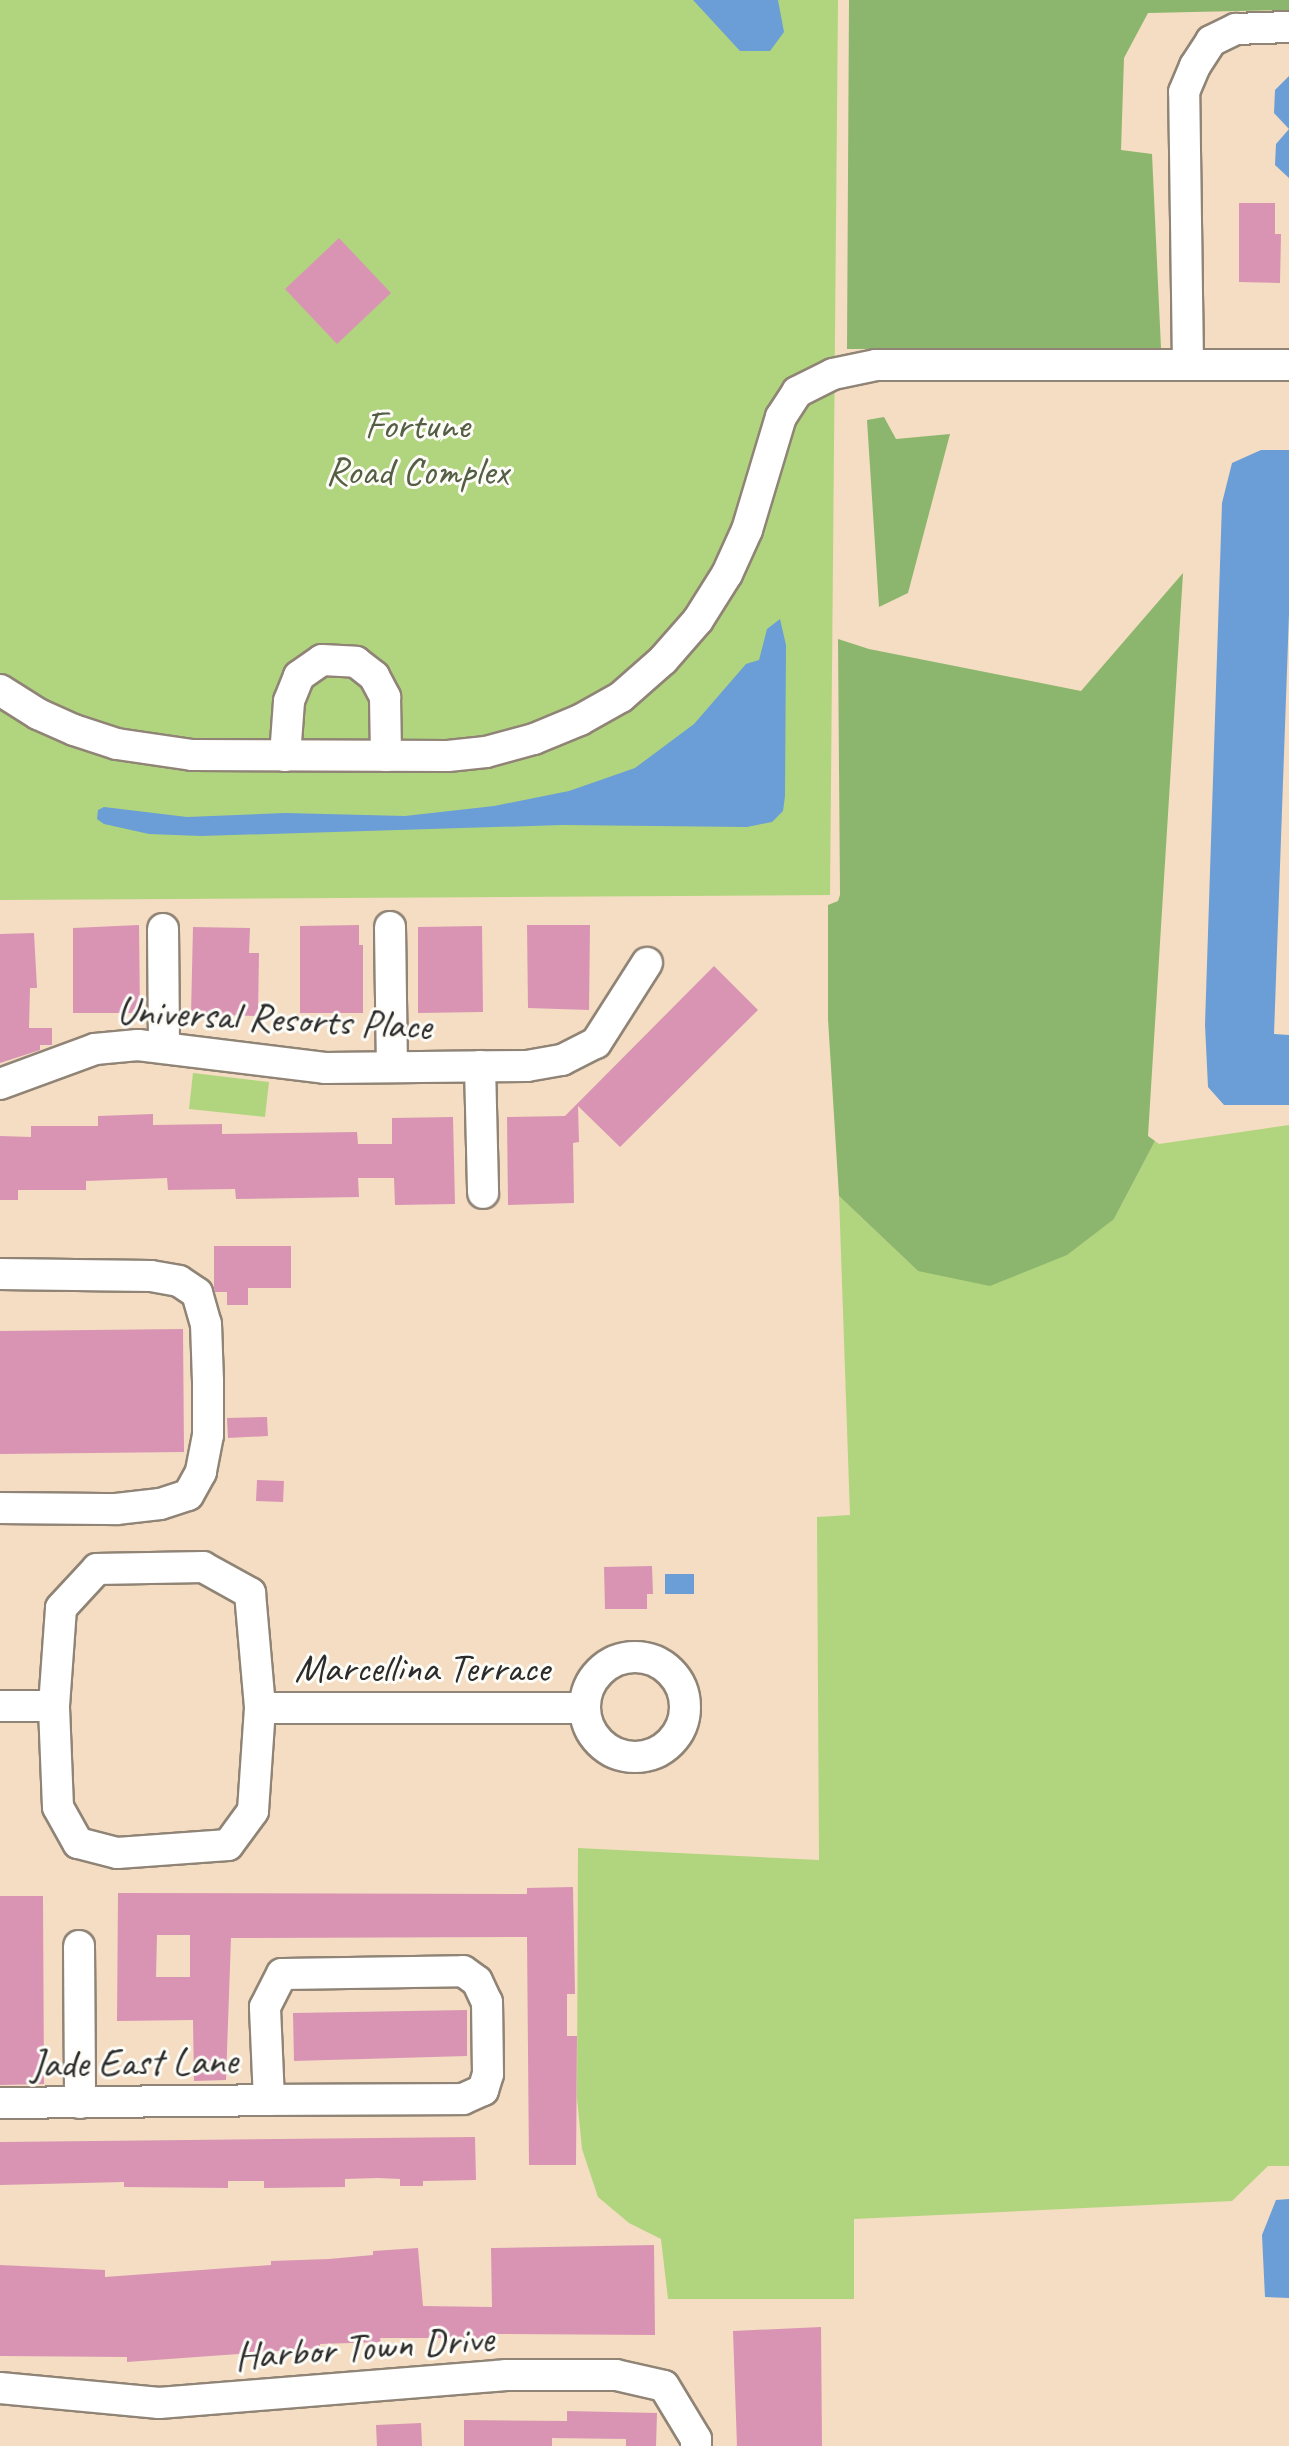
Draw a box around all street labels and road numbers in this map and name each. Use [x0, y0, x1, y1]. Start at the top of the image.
street label: Universal Resorts Place [115, 986, 433, 1050]
street label: Marcellina Terrace [295, 1644, 549, 1692]
street label: Jade East Lane [29, 2036, 239, 2088]
street label: Harbor Town Drive [233, 2314, 495, 2380]

